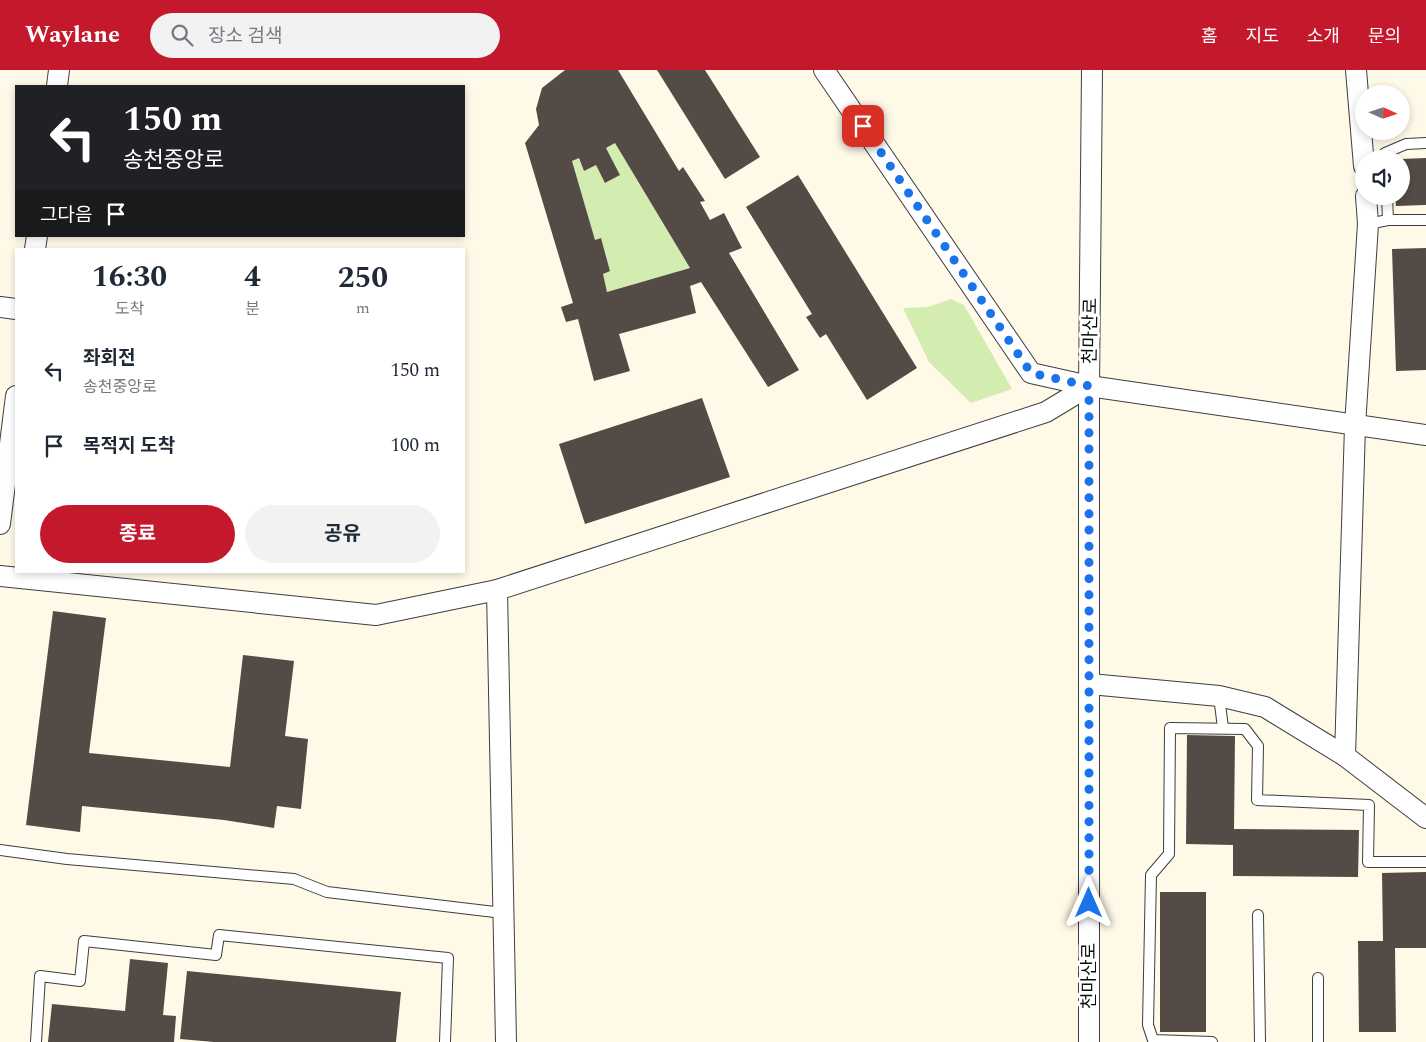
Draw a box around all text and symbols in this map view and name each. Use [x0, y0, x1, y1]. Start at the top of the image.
search box [150, 13, 500, 58]
text: Waylane [25, 17, 120, 53]
icon: search [168, 21, 196, 49]
text: 장소 검색 [208, 22, 283, 51]
text: 홈 [1201, 23, 1218, 50]
text: 지도 [1246, 23, 1279, 50]
text: 소개 [1307, 23, 1340, 50]
text: 문의 [1368, 23, 1401, 50]
north arrow [1355, 85, 1410, 140]
map controls [1355, 85, 1410, 205]
text: 150 m [123, 93, 222, 146]
icon: left [40, 105, 105, 170]
pin [842, 105, 884, 147]
icon: arrive [849, 112, 877, 140]
text: 송천중앙로 [123, 144, 224, 177]
button: sound [1355, 150, 1410, 205]
icon: arrive [102, 200, 130, 228]
text: 그다음 [40, 201, 92, 230]
text: 16:30 [92, 254, 167, 300]
text: 4 [244, 254, 261, 300]
text: 250 [338, 255, 388, 301]
text: m [356, 296, 370, 320]
text: 도착 [115, 297, 144, 321]
text: 분 [245, 297, 260, 321]
street label: 천마산로 [1076, 298, 1105, 364]
text: 좌회전 [83, 344, 135, 373]
text: 150 m [390, 356, 440, 385]
icon: left [40, 357, 68, 385]
text: 송천중앙로 [83, 375, 157, 399]
text: 100 m [390, 431, 440, 460]
icon: arrive [40, 432, 68, 460]
text: 목적지 도착 [83, 432, 175, 461]
button: 종료 [40, 505, 235, 563]
button: 공유 [245, 505, 440, 563]
position arrow [1062, 876, 1114, 928]
street label: 천마산로 [1076, 943, 1103, 1009]

